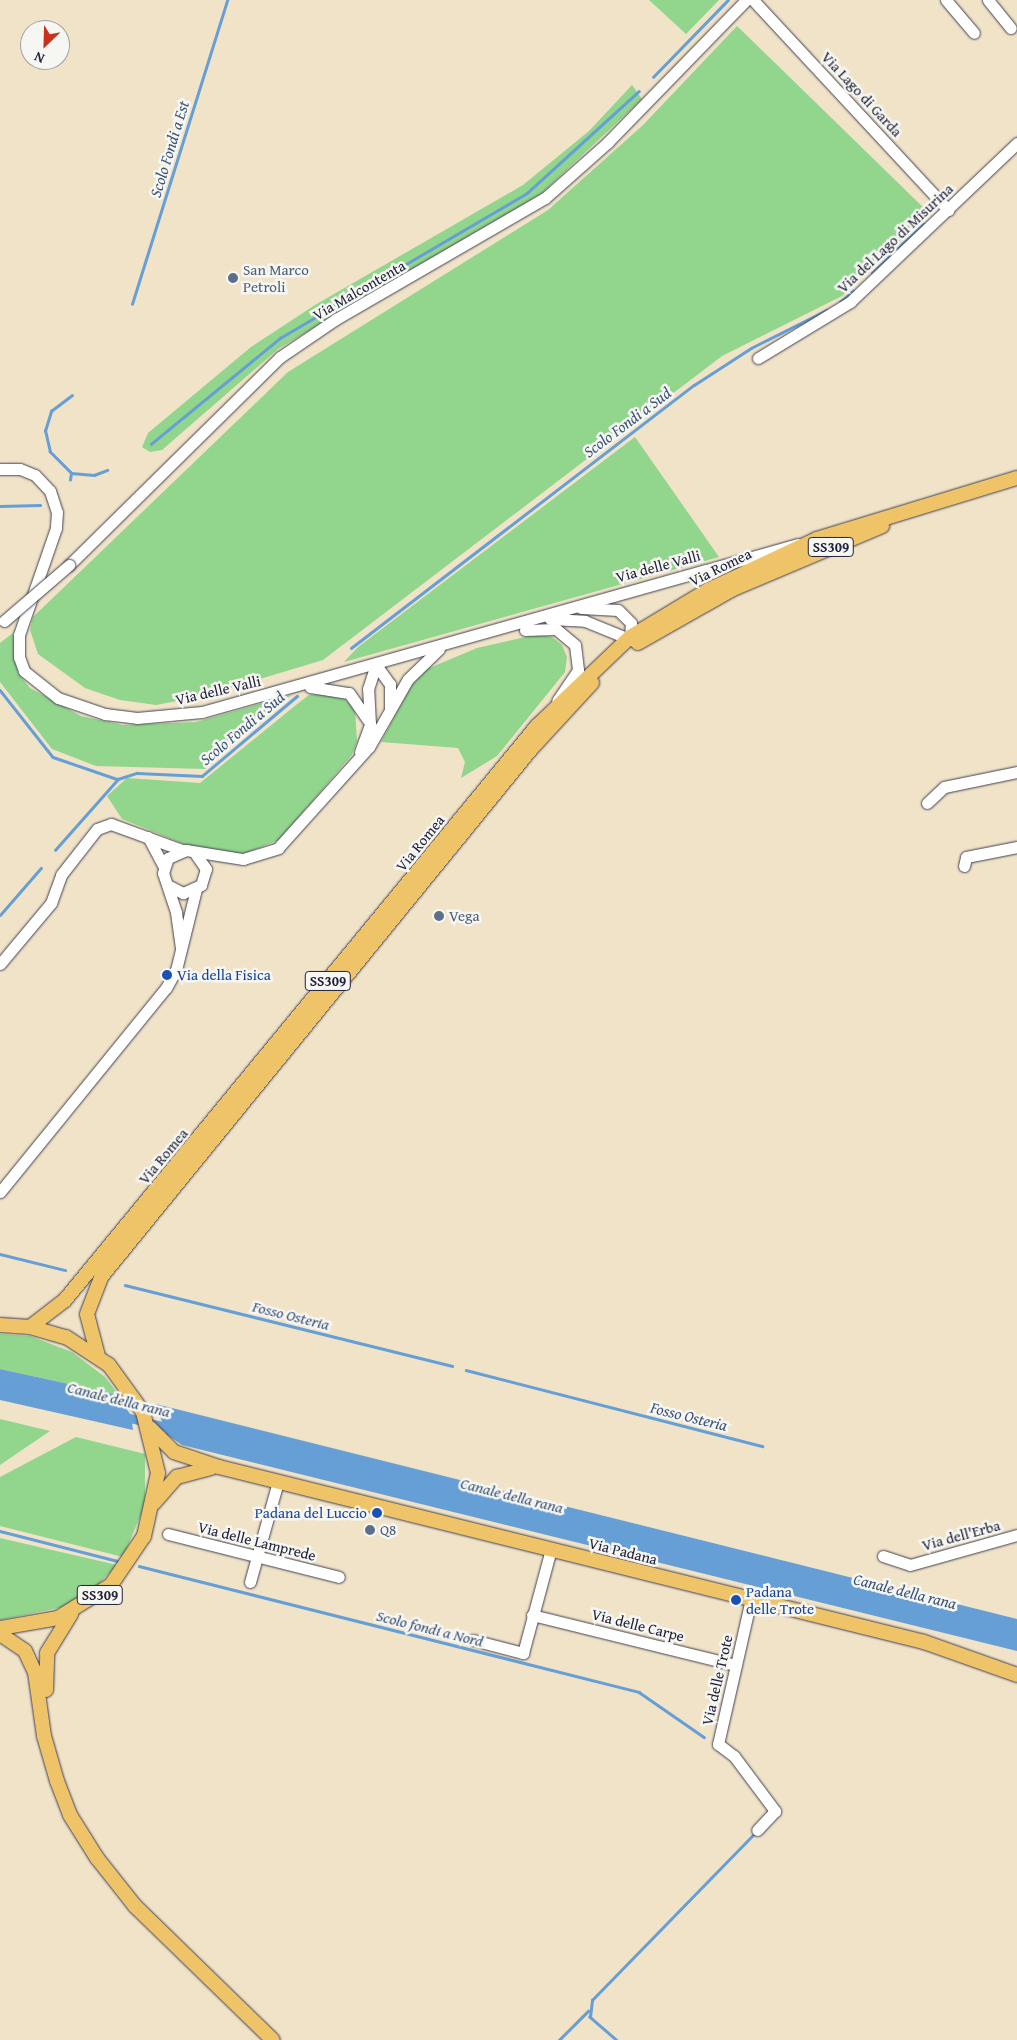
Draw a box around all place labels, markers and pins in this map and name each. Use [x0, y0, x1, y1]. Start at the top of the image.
place label: San Marco Petroli [243, 260, 309, 295]
marker: San Marco Petroli [227, 272, 239, 284]
place label: Vega [449, 907, 480, 925]
marker: Vega [433, 910, 445, 922]
place label: Via della Fisica [177, 966, 271, 984]
marker: Via della Fisica [161, 969, 173, 981]
place label: Padana del Luccio [255, 1504, 367, 1522]
marker: Padana del Luccio [371, 1507, 383, 1519]
place label: Q8 [380, 1521, 396, 1539]
marker: Q8 [364, 1524, 376, 1536]
place label: Padana delle Trote [746, 1582, 814, 1617]
marker: Padana delle Trote [730, 1594, 742, 1606]

